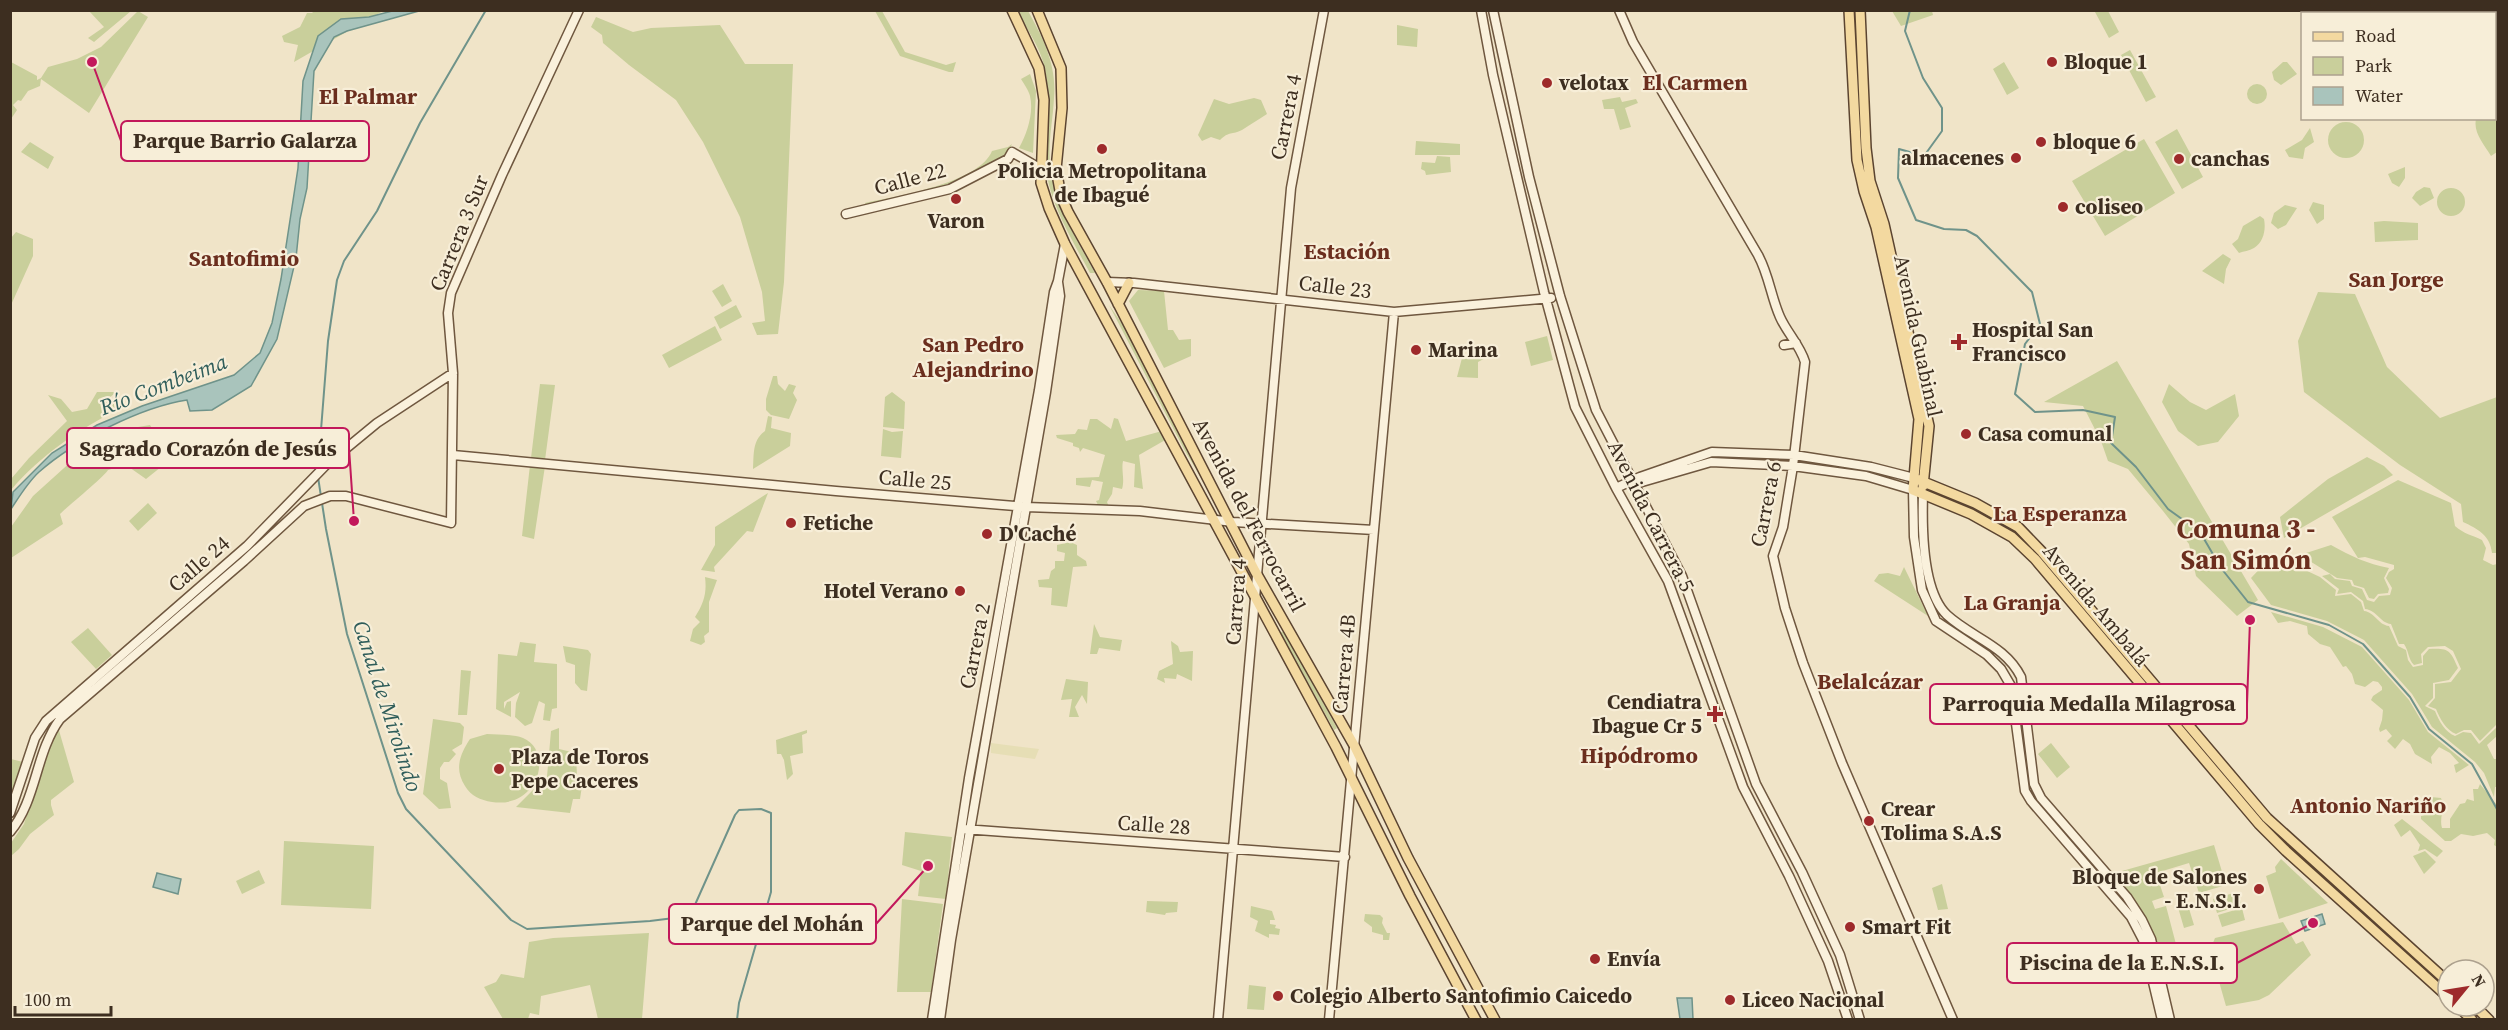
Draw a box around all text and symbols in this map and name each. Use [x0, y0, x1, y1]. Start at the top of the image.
legend [2301, 12, 2496, 120]
text: Road [2355, 23, 2396, 48]
place label: Bloque 1 [2064, 47, 2148, 76]
text: Park [2355, 53, 2392, 78]
marker: Bloque 1 [2045, 55, 2059, 69]
district label: El Carmen [1642, 67, 1748, 97]
place label: velotax [1558, 68, 1629, 97]
street label: Carrera 4 [1263, 71, 1308, 162]
marker: velotax [1540, 76, 1554, 90]
district label: El Palmar [319, 81, 418, 111]
text: Water [2355, 83, 2403, 108]
callout: Parque Barrio Galarza [121, 121, 369, 161]
text: Parque Barrio Galarza [133, 125, 358, 155]
place label: bloque 6 [2053, 127, 2136, 156]
marker: bloque 6 [2034, 135, 2048, 149]
marker: Policia Metropolitana de Ibagué [1095, 142, 1109, 156]
place label: almacenes [1901, 143, 2004, 172]
place label: canchas [2191, 144, 2270, 173]
marker: almacenes [2009, 151, 2023, 165]
marker: canchas [2172, 152, 2186, 166]
street label: Calle 22 [871, 155, 949, 202]
place label: Policia Metropolitana de Ibagué [997, 156, 1207, 209]
street label: Carrera 3 Sur [422, 170, 495, 295]
marker: Varon [949, 192, 963, 206]
place label: coliseo [2075, 192, 2143, 221]
marker: coliseo [2056, 200, 2070, 214]
place label: Varon [927, 206, 985, 235]
district label: Estación [1304, 236, 1391, 266]
district label: Santofimio [189, 243, 299, 273]
street label: Avenida Guabinal [1887, 252, 1950, 420]
district label: San Jorge [2348, 264, 2444, 294]
street label: Calle 23 [1297, 268, 1373, 305]
place label: Hospital San Francisco [1972, 315, 2094, 368]
district label: San Pedro Alejandrino [912, 329, 1034, 384]
marker: Hospital San Francisco [1950, 333, 1968, 351]
place label: Marina [1428, 335, 1499, 364]
marker: Marina [1409, 343, 1423, 357]
water label: Río Combeima [94, 346, 232, 422]
street label: Avenida del Ferrocarril [1186, 413, 1313, 617]
place label: Casa comunal [1978, 419, 2112, 448]
marker: Casa comunal [1959, 427, 1973, 441]
callout: Sagrado Corazón de Jesús [67, 428, 349, 468]
text: Sagrado Corazón de Jesús [79, 433, 337, 463]
street label: Avenida Carrera 5 [1601, 435, 1702, 597]
street label: Carrera 6 [1743, 459, 1788, 549]
street label: Calle 25 [877, 462, 953, 497]
district label: La Esperanza [1993, 498, 2127, 528]
place label: Fetiche [803, 508, 873, 537]
district label: Comuna 3 - San Simón [2177, 510, 2315, 578]
marker: Fetiche [784, 516, 798, 530]
place label: D'Caché [999, 519, 1077, 548]
marker: D'Caché [980, 527, 994, 541]
street label: Calle 24 [162, 528, 236, 599]
street label: Avenida Ambalá [2036, 537, 2157, 673]
street label: Carrera 4 [1218, 557, 1253, 646]
place label: Hotel Verano [824, 576, 948, 605]
marker: Hotel Verano [953, 584, 967, 598]
district label: La Granja [1963, 587, 2061, 617]
street label: Carrera 2 [952, 601, 997, 691]
street label: Carrera 4B [1325, 613, 1362, 715]
water label: Canal de Mirolindo [346, 617, 430, 796]
district label: Belalcázar [1817, 666, 1924, 696]
callout: Parroquia Medalla Milagrosa [1930, 684, 2247, 724]
place label: Cendiatra Ibague Cr 5 [1592, 687, 1703, 740]
text: Parroquia Medalla Milagrosa [1942, 688, 2236, 718]
marker: Cendiatra Ibague Cr 5 [1706, 705, 1724, 723]
district label: Hipódromo [1580, 740, 1698, 770]
place label: Plaza de Toros Pepe Caceres [511, 742, 649, 795]
marker: Plaza de Toros Pepe Caceres [492, 762, 506, 776]
district label: Antonio Nariño [2290, 790, 2446, 820]
place label: Crear Tolima S.A.S [1881, 794, 2002, 847]
street label: Calle 28 [1117, 807, 1191, 842]
marker: Crear Tolima S.A.S [1862, 814, 1876, 828]
place label: Bloque de Salones - E.N.S.I. [2072, 862, 2247, 915]
marker: Bloque de Salones - E.N.S.I. [2252, 882, 2266, 896]
callout: Parque del Mohán [669, 904, 876, 944]
text: Parque del Mohán [681, 908, 864, 938]
place label: Smart Fit [1862, 912, 1952, 941]
marker: Smart Fit [1843, 920, 1857, 934]
callout: Piscina de la E.N.S.I. [2007, 943, 2237, 983]
place label: Envía [1607, 944, 1662, 973]
text: Piscina de la E.N.S.I. [2019, 947, 2225, 977]
marker: Envía [1588, 952, 1602, 966]
north arrow [2436, 958, 2496, 1018]
text: N [2467, 970, 2492, 991]
scale bar [15, 979, 111, 1017]
place label: Colegio Alberto Santofimio Caicedo [1290, 981, 1632, 1010]
place label: Liceo Nacional [1742, 985, 1885, 1014]
text: 100 m [24, 987, 71, 1012]
marker: Colegio Alberto Santofimio Caicedo [1271, 989, 1285, 1003]
marker: Liceo Nacional [1723, 993, 1737, 1007]

